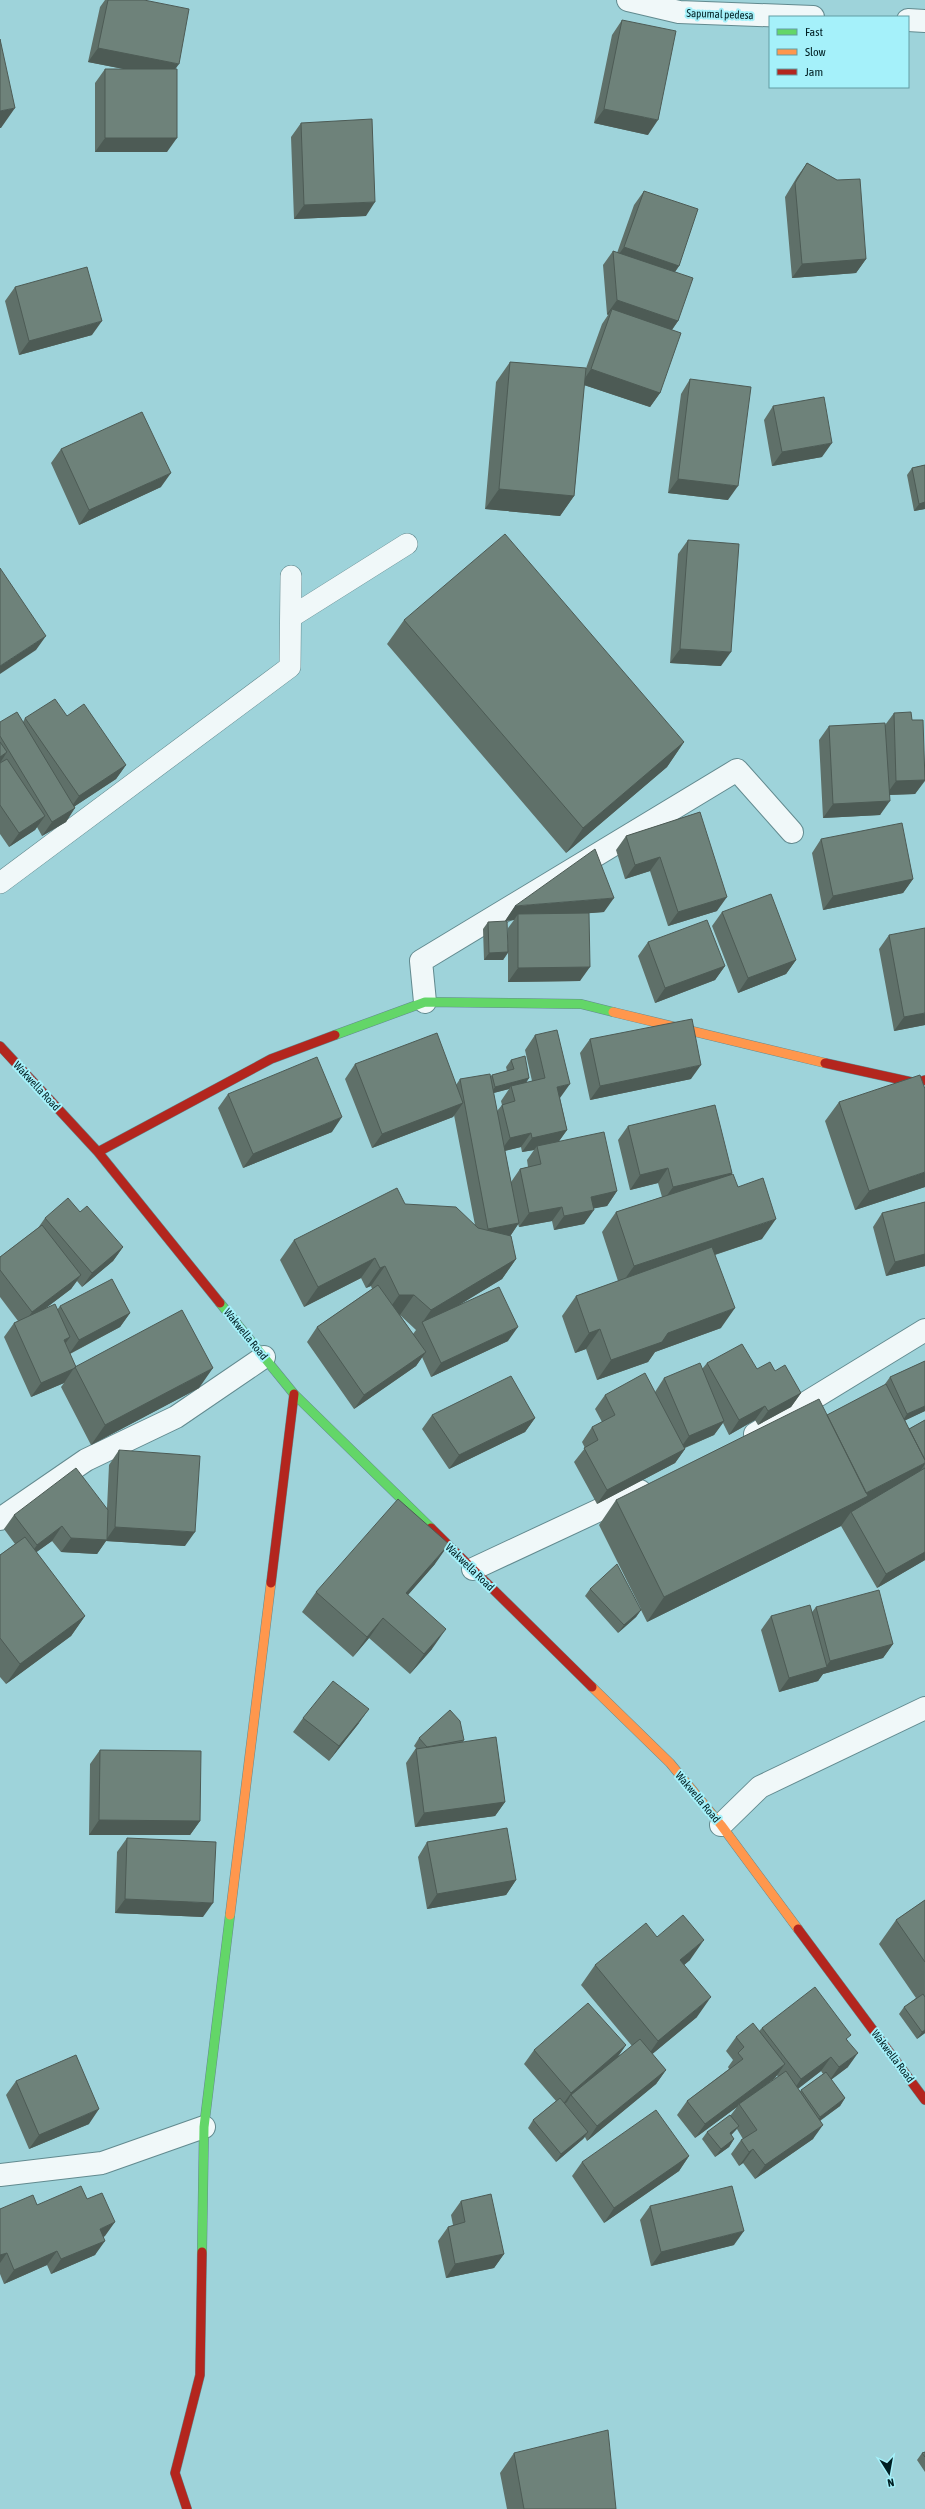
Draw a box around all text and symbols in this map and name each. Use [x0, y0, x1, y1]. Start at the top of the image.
street label: Sapumal pedesa [686, 7, 754, 21]
legend [769, 16, 909, 88]
text: Fast [805, 25, 823, 39]
text: Slow [805, 45, 826, 59]
text: Jam [805, 65, 823, 79]
street label: Wakwella Road [11, 1059, 63, 1113]
street label: Wakwella Road [222, 1306, 270, 1362]
street label: Wakwella Road [443, 1541, 497, 1593]
street label: Wakwella Road [673, 1769, 723, 1825]
street label: Wakwella Road [869, 2027, 917, 2085]
north arrow [869, 2453, 909, 2493]
text: N [887, 2476, 895, 2489]

